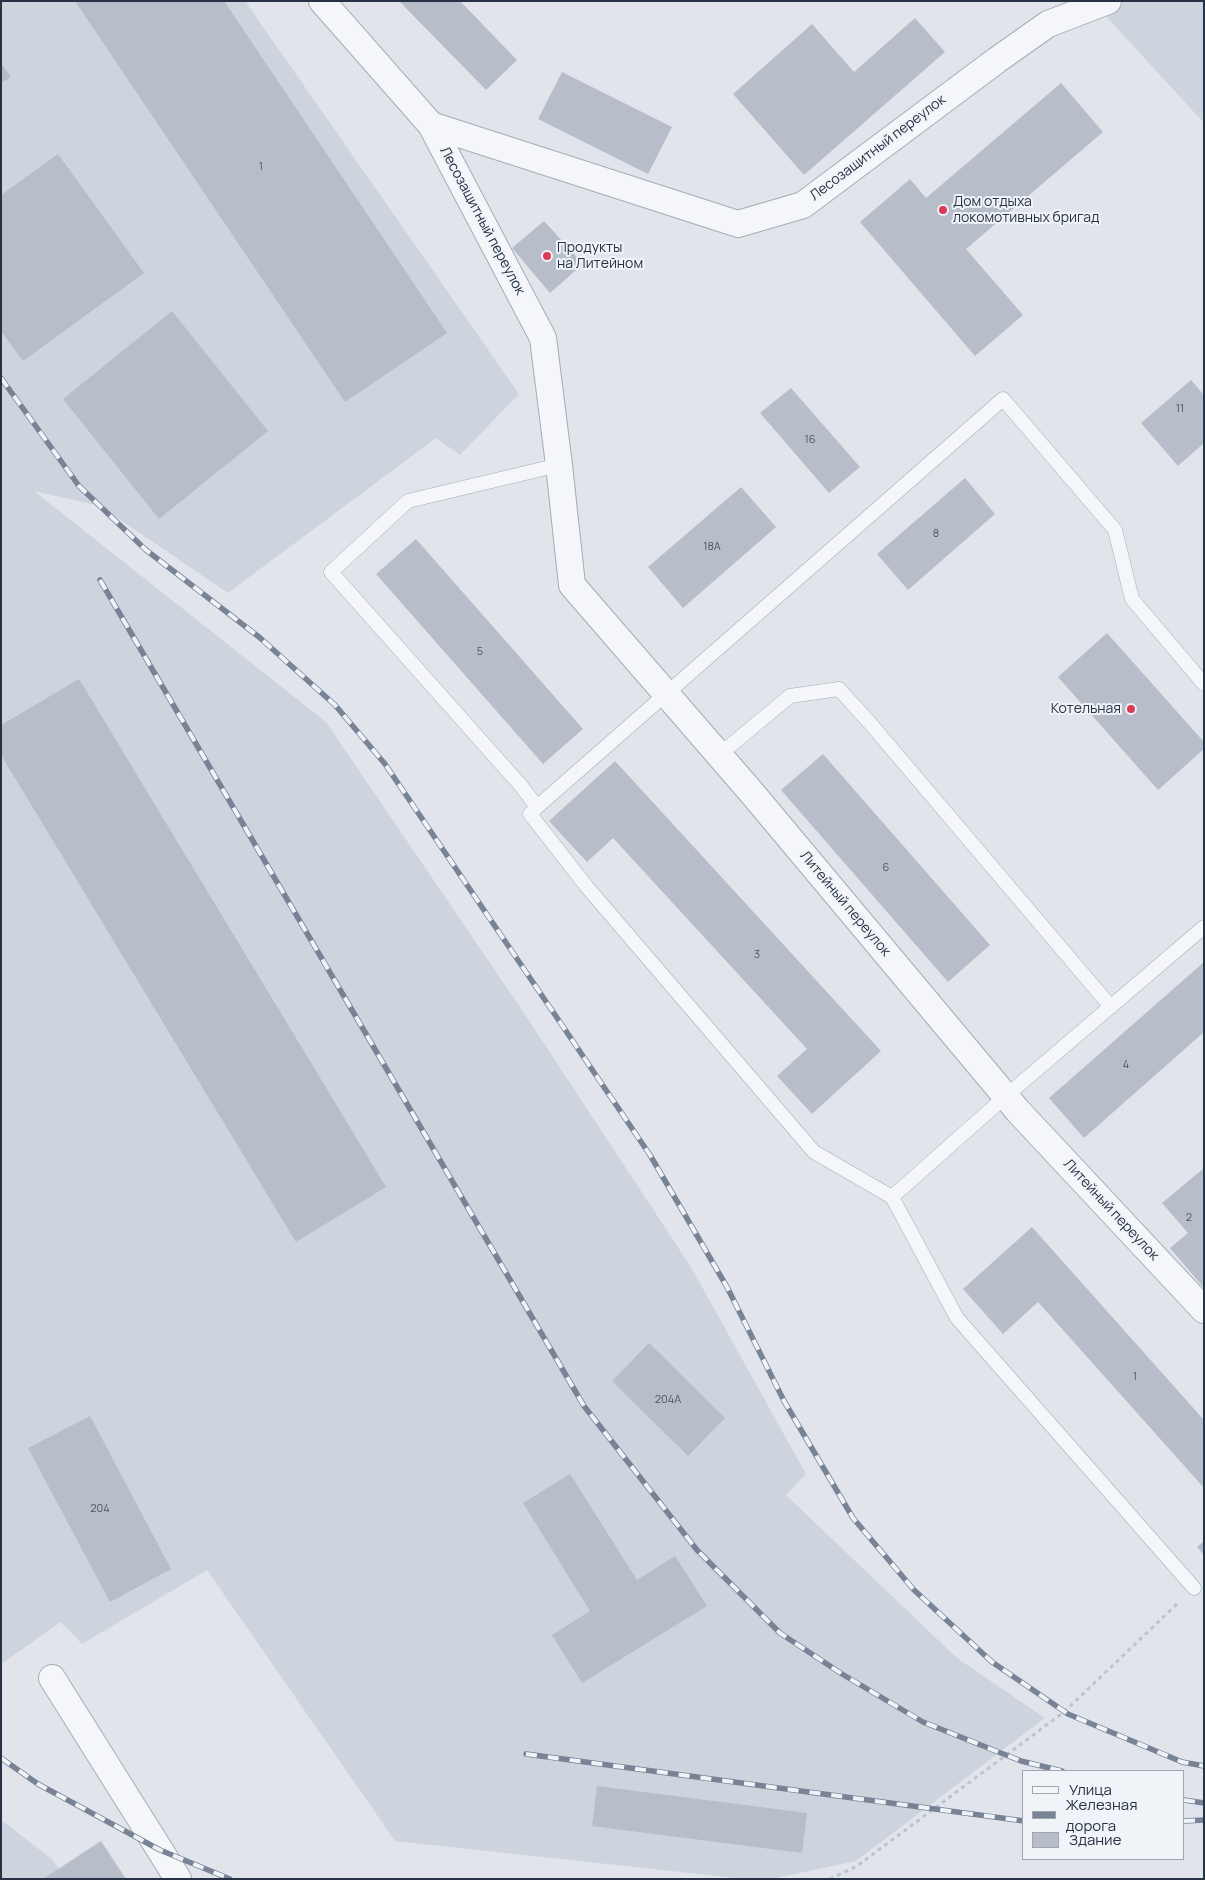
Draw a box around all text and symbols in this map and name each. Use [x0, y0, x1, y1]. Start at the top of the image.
street label: Лесозащитный переулок [807, 91, 949, 205]
street label: Лесозащитный переулок [436, 144, 528, 298]
house number: 1 [259, 160, 263, 174]
place label: Дом отдыха локомотивных бригад [953, 194, 1099, 226]
marker: Дом отдыха локомотивных бригад [937, 204, 949, 216]
place label: Продукты на Литейном [557, 240, 643, 272]
marker: Продукты на Литейном [541, 250, 553, 262]
house number: 11 [1176, 402, 1184, 416]
house number: 16 [804, 433, 816, 447]
house number: 8 [933, 527, 939, 541]
house number: 18А [703, 540, 721, 554]
house number: 5 [477, 645, 483, 659]
place label: Котельная [1051, 701, 1121, 717]
marker: Котельная [1125, 703, 1137, 715]
street label: Литейный переулок [796, 848, 894, 960]
house number: 6 [883, 861, 889, 875]
house number: 3 [754, 948, 760, 962]
house number: 4 [1123, 1058, 1129, 1072]
street label: Литейный переулок [1060, 1156, 1162, 1264]
house number: 2 [1186, 1211, 1192, 1225]
house number: 1 [1133, 1370, 1137, 1384]
house number: 204А [655, 1393, 681, 1407]
house number: 204 [90, 1502, 110, 1516]
legend [1022, 1770, 1185, 1860]
text: Улица [1069, 1779, 1112, 1800]
text: Железная дорога [1066, 1794, 1137, 1836]
text: Здание [1069, 1829, 1121, 1850]

